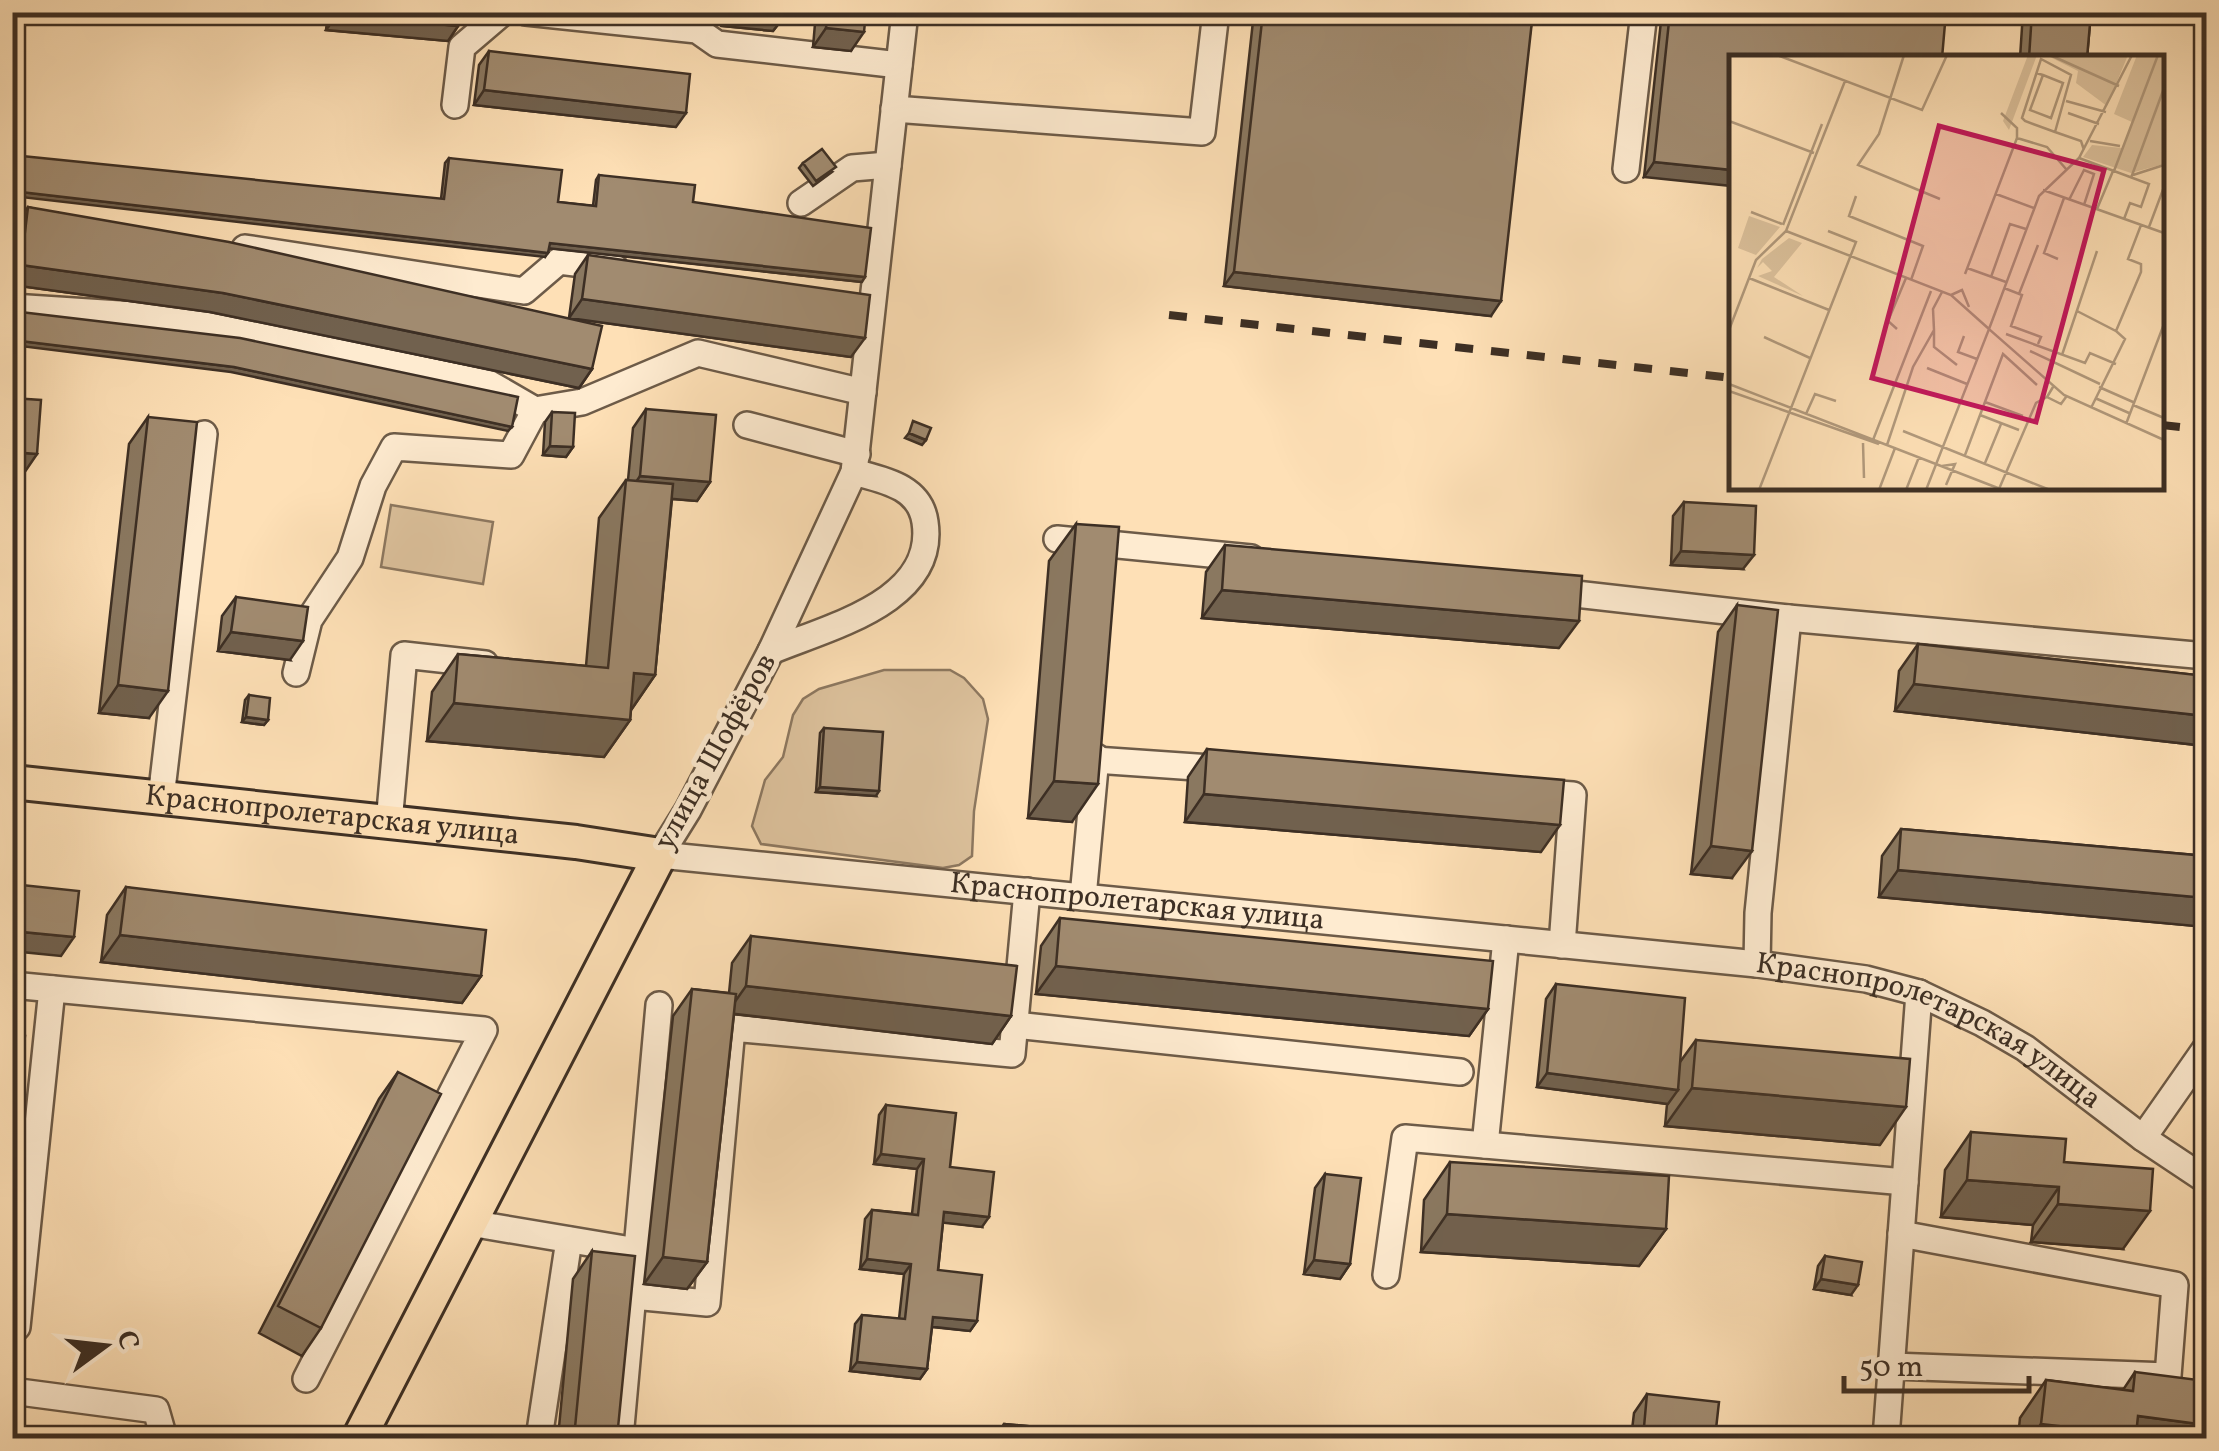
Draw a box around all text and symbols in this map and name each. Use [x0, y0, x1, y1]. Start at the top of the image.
inset map [1729, 55, 2164, 490]
street label: улица Шофёров [644, 646, 788, 858]
street label: Краснопролетарская улица [143, 775, 521, 857]
street label: Краснопролетарская улица [948, 863, 1326, 942]
street label: Краснопролетарская улица [1753, 943, 2110, 1120]
north arrow [55, 1296, 155, 1396]
text: С [106, 1326, 148, 1354]
scale bar [1844, 1331, 2029, 1393]
text: 50 m [1859, 1347, 1923, 1389]

